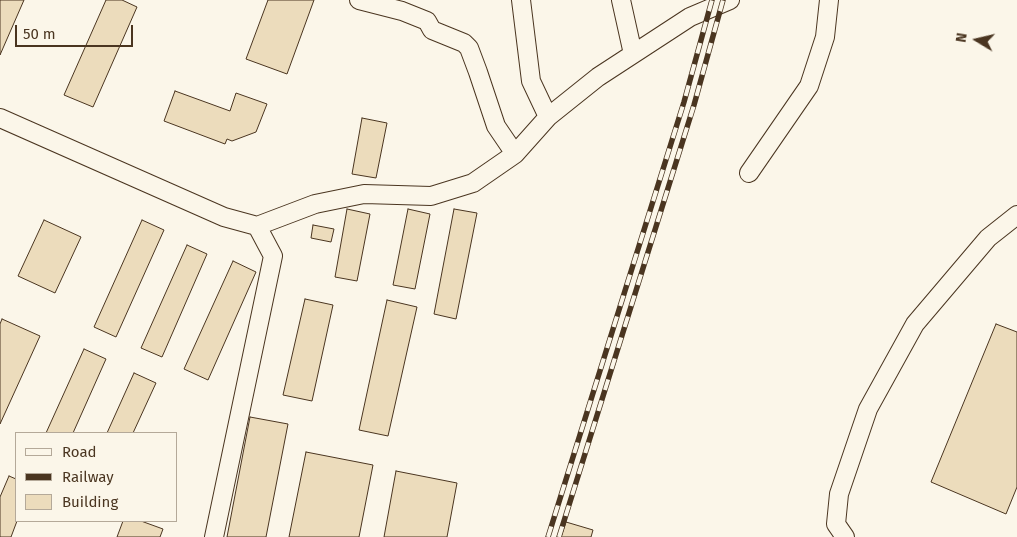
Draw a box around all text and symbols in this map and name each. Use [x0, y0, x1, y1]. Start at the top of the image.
scale bar [18, 15, 135, 47]
north arrow [952, 15, 1002, 65]
text: 50 m [23, 25, 56, 43]
text: N [953, 32, 971, 44]
legend [15, 432, 178, 522]
text: Road [62, 443, 97, 461]
text: Railway [62, 468, 114, 486]
text: Building [62, 493, 118, 511]

